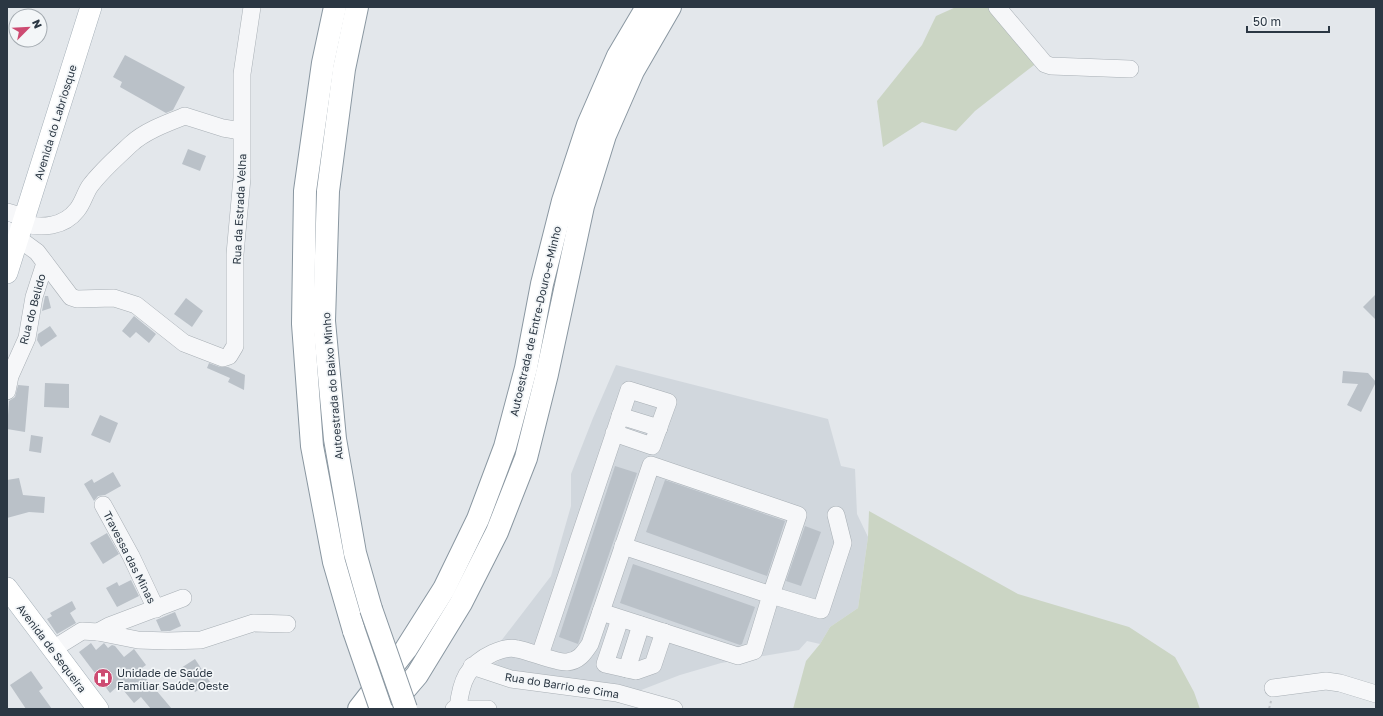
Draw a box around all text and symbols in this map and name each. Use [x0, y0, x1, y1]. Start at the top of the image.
north arrow [8, 8, 48, 48]
scale bar [1247, 8, 1329, 34]
text: 50 m [1253, 14, 1281, 29]
text: N [30, 17, 45, 30]
street label: Avenida do Labriosque [31, 63, 79, 181]
street label: Rua da Estrada Velha [230, 153, 248, 265]
street label: Autoestrada de Entre-Douro-e-Minho [507, 224, 563, 417]
street label: Rua do Belido [16, 272, 48, 346]
street label: Autoestrada do Baixo Minho [319, 311, 345, 460]
street label: Travessa das Minas [101, 509, 159, 605]
street label: Avenida de Sequeira [15, 601, 89, 695]
place label: Unidade de Saúde Familiar Saúde Oeste [117, 666, 229, 692]
hospital icon: Unidade de Saúde Familiar Saúde Oeste [92, 667, 114, 689]
street label: Rua do Barrio de Cima [504, 670, 620, 700]

